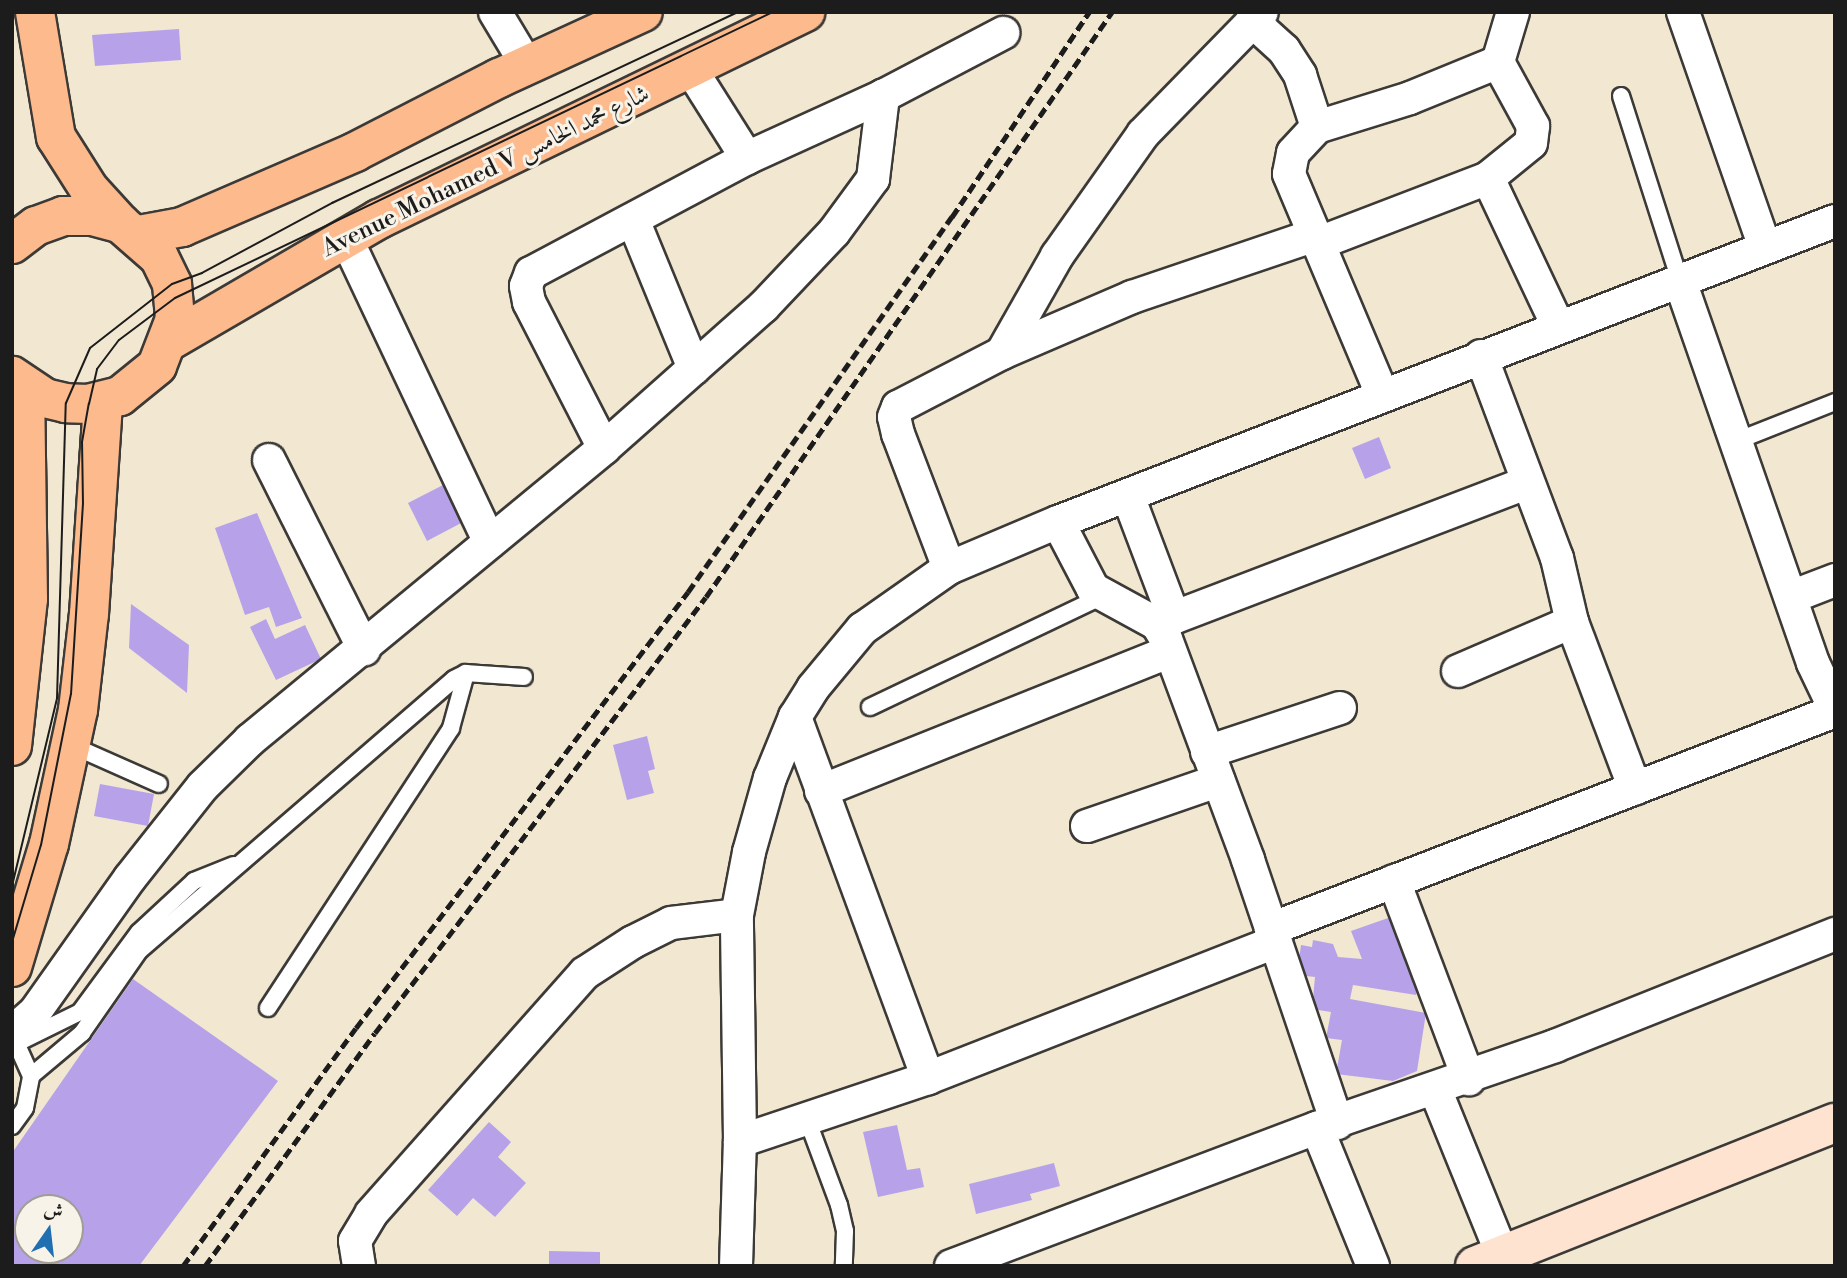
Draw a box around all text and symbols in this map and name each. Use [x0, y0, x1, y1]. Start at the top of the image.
street label: Avenue Mohamed V شارع محمد الخامس [318, 80, 654, 264]
north arrow [14, 1194, 84, 1264]
text: ش [42, 1197, 66, 1224]

